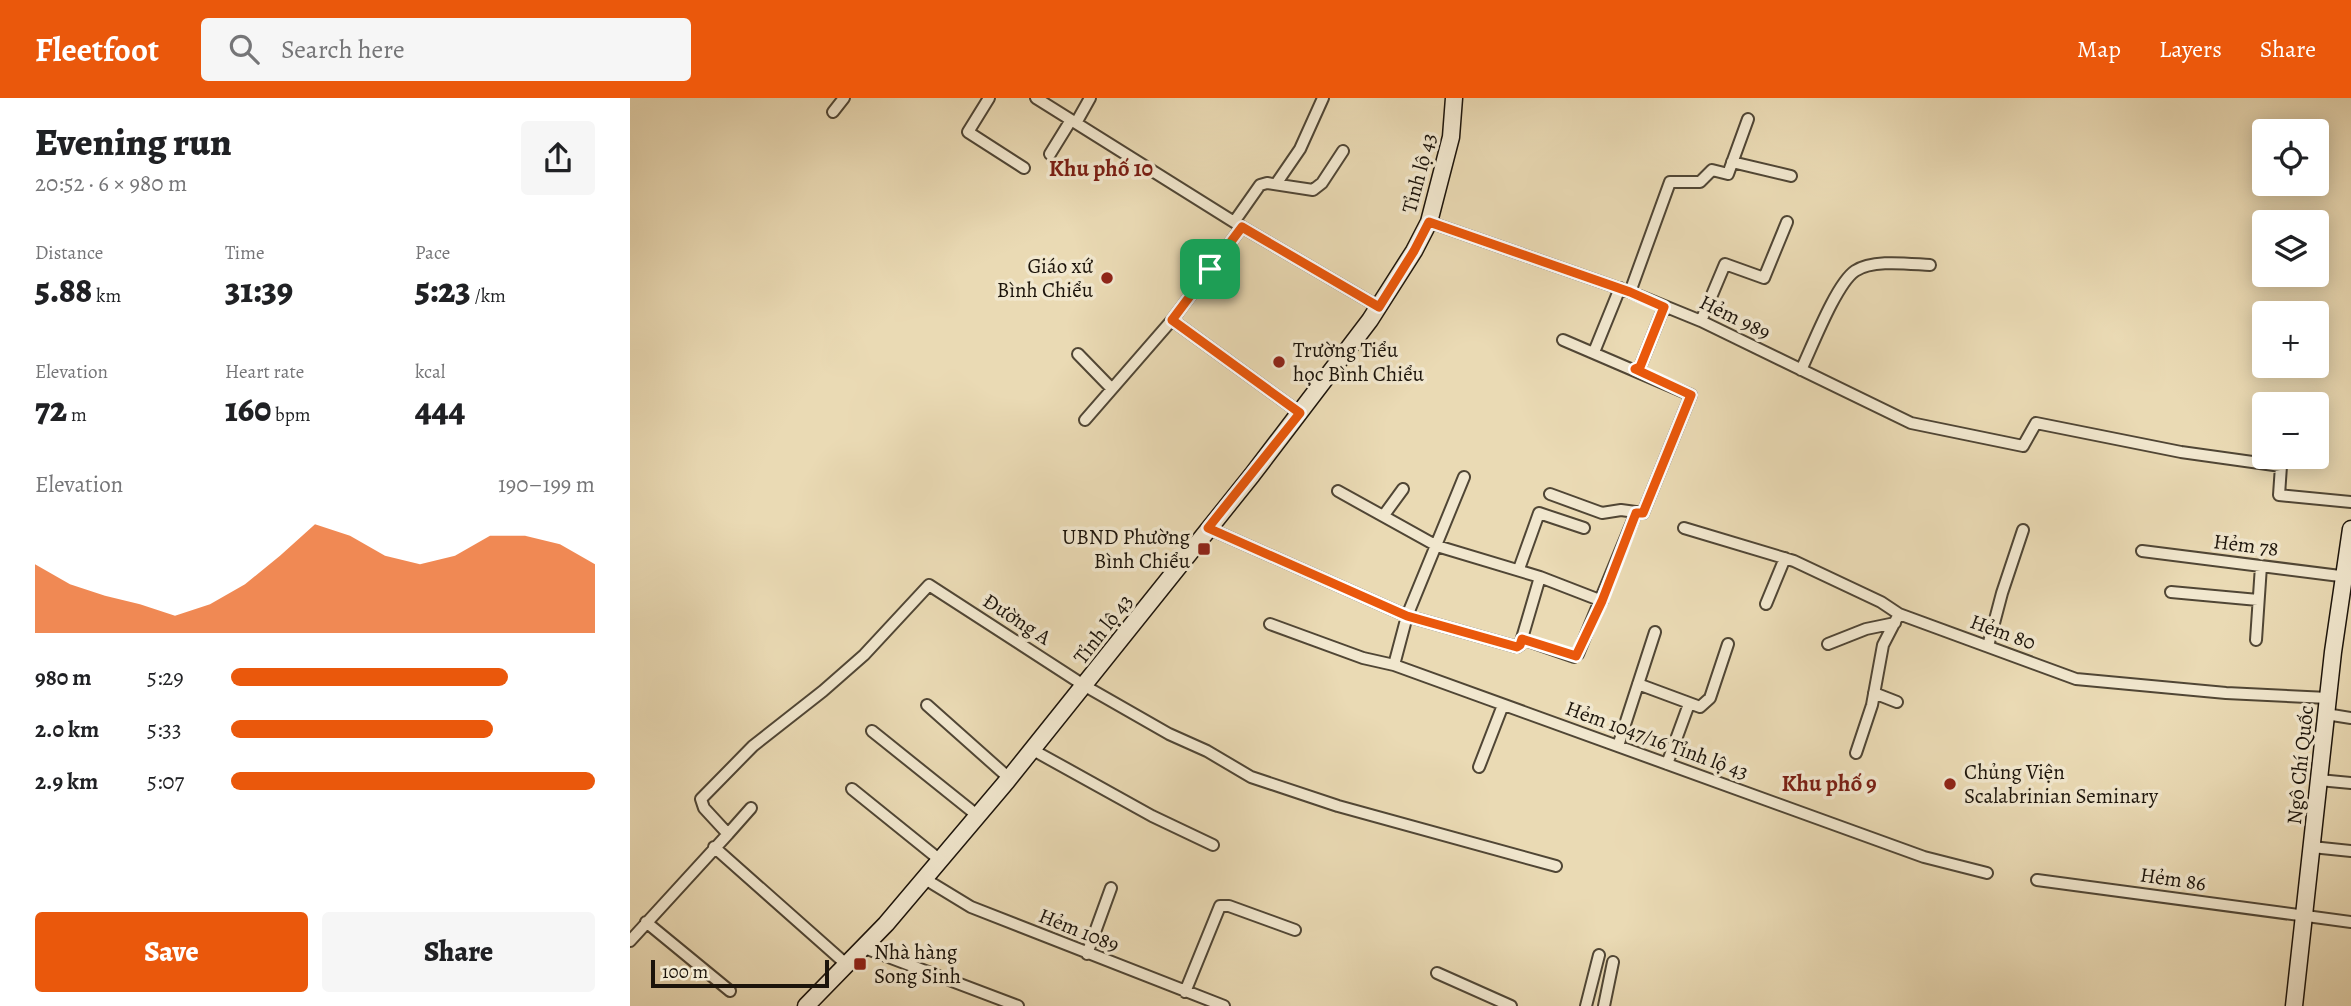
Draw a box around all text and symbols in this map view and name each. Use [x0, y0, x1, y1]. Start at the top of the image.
search box [201, 18, 691, 81]
text: Fleetfoot [35, 27, 159, 72]
icon: search [225, 30, 263, 68]
text: Search here [281, 32, 405, 67]
text: Map [2077, 33, 2121, 65]
text: Layers [2159, 33, 2222, 65]
text: Share [2260, 33, 2316, 65]
text: Evening run [35, 116, 232, 168]
map controls [2252, 119, 2329, 469]
button: locate [2252, 119, 2329, 196]
button: share [521, 121, 595, 195]
street label: Tỉnh lộ 43 [1395, 130, 1443, 216]
district label: Khu phố 10 [1049, 153, 1153, 184]
text: 20:52 · 6 × 980 m [35, 168, 187, 199]
button: layers [2252, 210, 2329, 287]
pin [1180, 239, 1240, 299]
text: Distance [35, 240, 103, 266]
text: Time [225, 240, 264, 266]
text: Pace [415, 240, 450, 266]
icon: arrive [1191, 250, 1229, 288]
place label: Giáo xứ Bình Chiểu [997, 252, 1094, 304]
text: 5.88 [35, 266, 92, 314]
text: 31:39 [225, 266, 293, 314]
text: 5:23 [415, 266, 471, 314]
marker: Giáo xứ Bình Chiểu [1099, 270, 1115, 286]
text: km [92, 283, 121, 309]
text: /km [471, 283, 506, 309]
street label: Hẻm 989 [1695, 288, 1775, 346]
button: + [2252, 301, 2329, 378]
place label: Trường Tiểu học Bình Chiểu [1293, 336, 1425, 388]
marker: Trường Tiểu học Bình Chiểu [1271, 354, 1287, 370]
text: Elevation [35, 359, 108, 385]
text: Heart rate [225, 359, 304, 385]
text: kcal [415, 359, 445, 385]
text: 72 [35, 385, 67, 433]
text: 160 [225, 385, 271, 433]
text: 444 [415, 385, 465, 433]
button: − [2252, 392, 2329, 469]
text: m [67, 402, 87, 428]
text: bpm [271, 402, 311, 428]
text: Elevation [35, 469, 123, 500]
text: 190–199 m [498, 469, 595, 500]
place label: UBND Phường Bình Chiểu [1062, 523, 1191, 575]
street label: Hẻm 78 [2212, 527, 2280, 563]
marker: UBND Phường Bình Chiểu [1196, 541, 1212, 557]
street label: Đường A [978, 587, 1057, 652]
street label: Tỉnh lộ 43 [1067, 588, 1139, 670]
street label: Hẻm 80 [1966, 607, 2040, 657]
text: 980 m [35, 662, 92, 693]
text: 5:29 [147, 662, 184, 693]
street label: Hẻm 1047/16 Tỉnh lộ 43 [1562, 694, 1752, 786]
street label: Ngô Chí Quốc [2280, 704, 2320, 826]
text: 2.0 km [35, 714, 99, 745]
text: 5:33 [147, 714, 182, 745]
place label: Chủng Viện Scalabrinian Seminary [1964, 758, 2159, 810]
text: 2.9 km [35, 766, 98, 797]
text: 5:07 [147, 766, 184, 797]
district label: Khu phố 9 [1781, 768, 1877, 799]
marker: Chủng Viện Scalabrinian Seminary [1942, 776, 1958, 792]
street label: Hẻm 86 [2138, 861, 2208, 898]
street label: Hẻm 1089 [1035, 901, 1123, 959]
button: Save [35, 912, 308, 992]
button: Share [322, 912, 595, 992]
place label: Nhà hàng Song Sinh [874, 938, 961, 990]
marker: Nhà hàng Song Sinh [852, 956, 868, 972]
scale bar [651, 957, 830, 989]
text: 100 m [662, 959, 708, 985]

